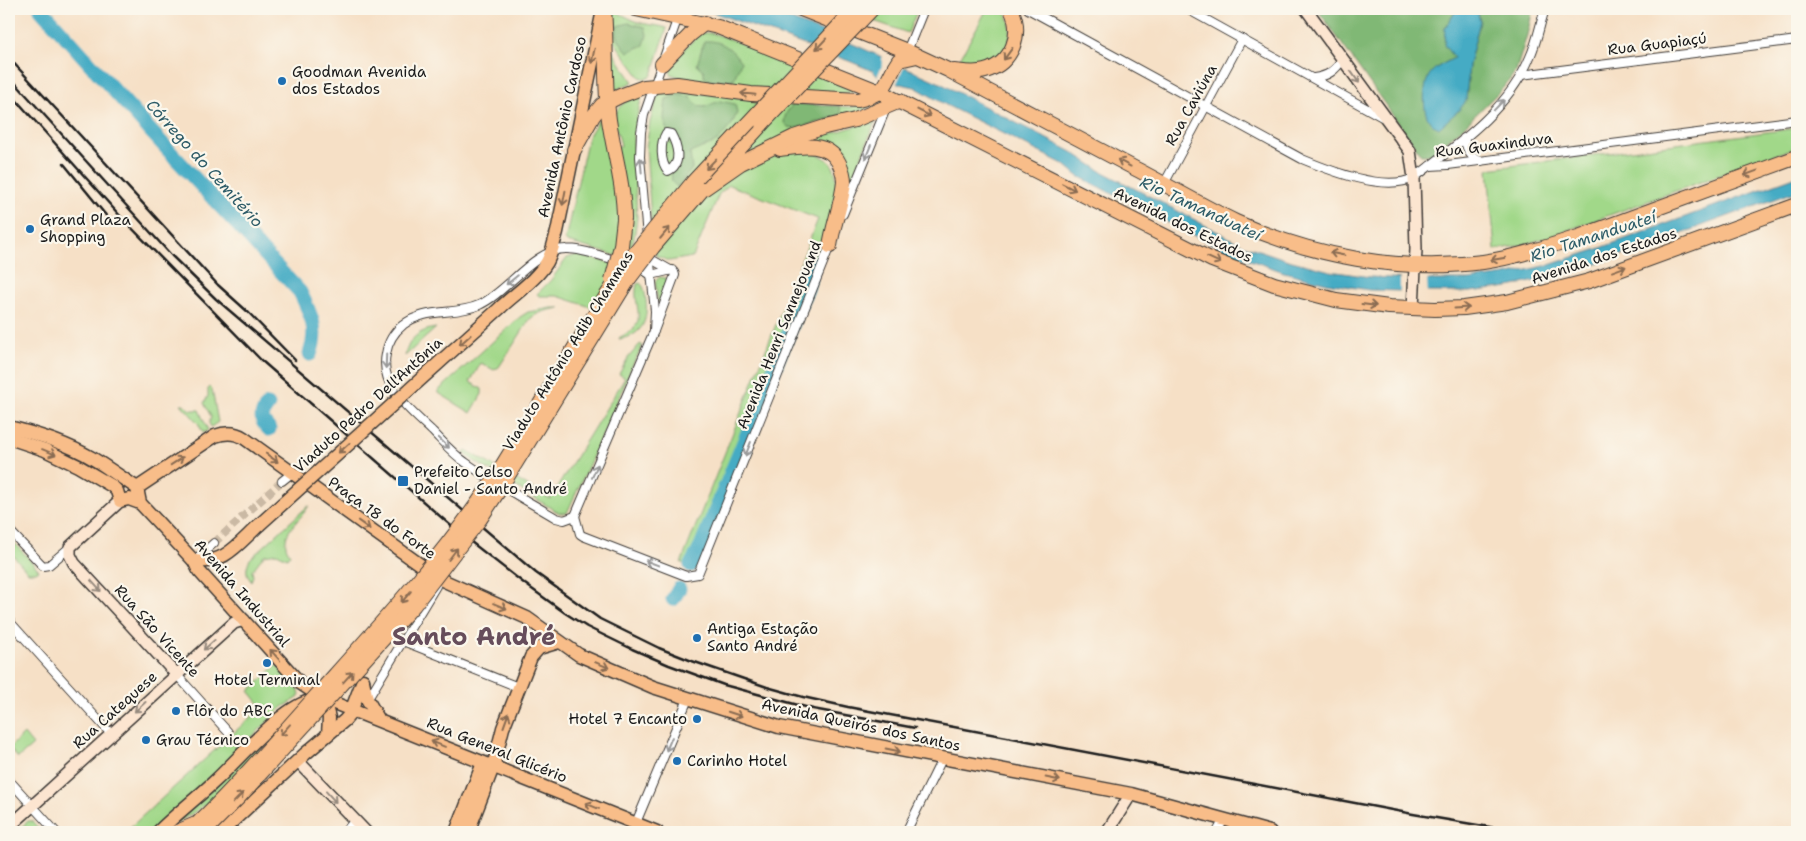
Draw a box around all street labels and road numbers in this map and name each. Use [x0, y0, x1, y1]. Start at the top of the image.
street label: Rua Guapiaçú [1606, 28, 1708, 60]
street label: Avenida Antônio Cardoso [533, 34, 591, 220]
street label: Rua Caviúna [1160, 60, 1222, 149]
street label: Rua Guaxinduva [1434, 128, 1555, 162]
street label: Avenida dos Estados [1110, 183, 1256, 267]
street label: Avenida dos Estados [1529, 223, 1679, 289]
street label: Avenida Henri Sannejouand [732, 237, 826, 432]
street label: Viaduto Antônio Adib Chammas [498, 247, 638, 455]
street label: Viaduto Pedro Dell'Antônia [289, 332, 447, 477]
street label: Praça 18 do Forte [324, 472, 440, 564]
street label: Avenida Industrial [190, 535, 295, 651]
street label: Rua São Vicente [110, 580, 204, 682]
street label: Rua Catequese [69, 667, 161, 753]
street label: Avenida Queirós dos Santos [760, 694, 962, 756]
street label: Rua General Glicério [424, 713, 570, 787]

